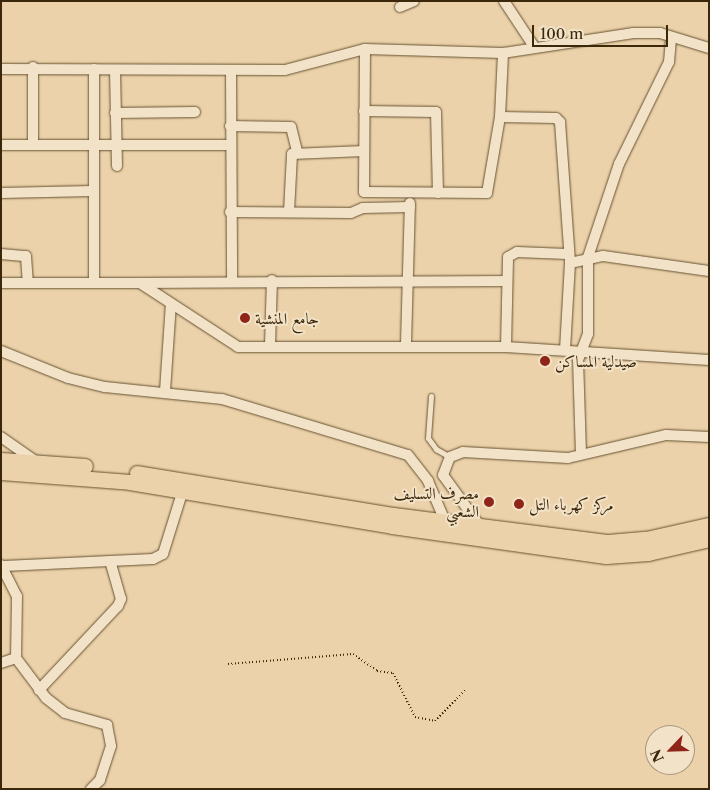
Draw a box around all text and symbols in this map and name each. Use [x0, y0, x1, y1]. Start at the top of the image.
scale bar [535, 15, 671, 47]
text: 100 m [540, 24, 583, 43]
place label: جامع المنشية [255, 308, 319, 328]
marker: جامع المنشية [239, 312, 251, 324]
place label: صيدلية المساكن [555, 351, 637, 371]
marker: صيدلية المساكن [539, 355, 551, 367]
place label: مصرف التسليف الشعبي [393, 483, 479, 521]
place label: مركز كهرباء التل [529, 494, 613, 514]
marker: مصرف التسليف الشعبي [483, 496, 495, 508]
marker: مركز كهرباء التل [513, 498, 525, 510]
north arrow [645, 725, 695, 775]
text: N [647, 746, 668, 765]

